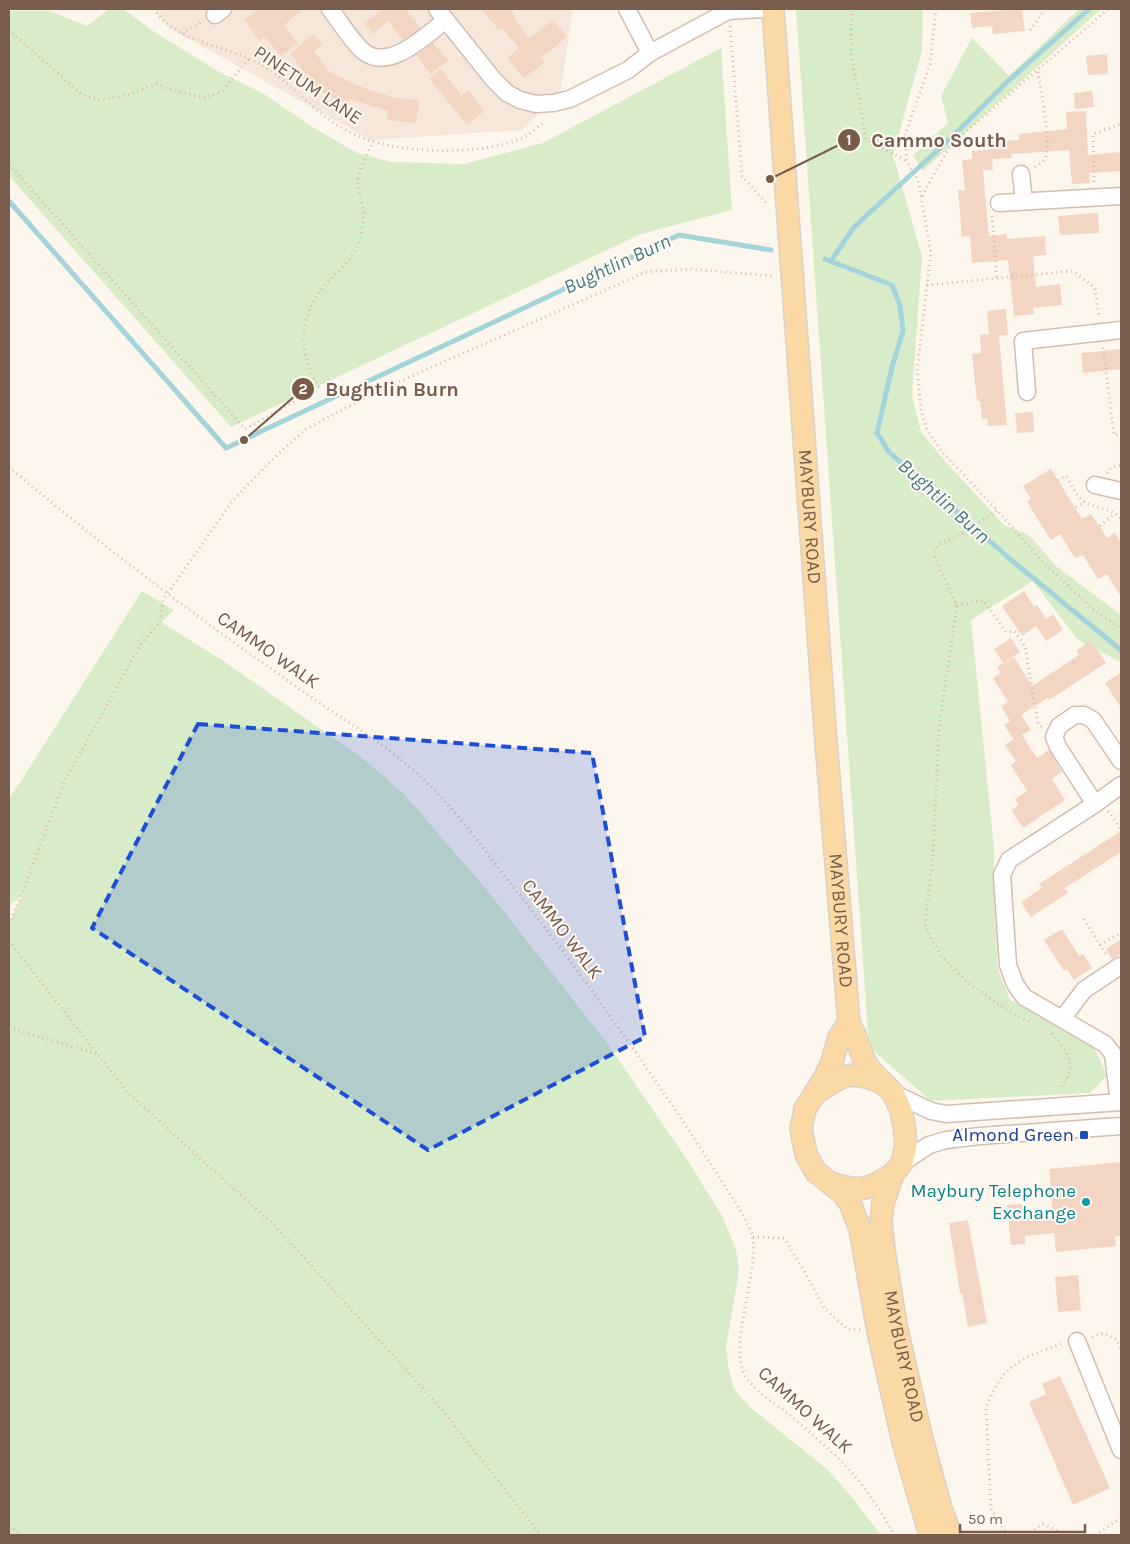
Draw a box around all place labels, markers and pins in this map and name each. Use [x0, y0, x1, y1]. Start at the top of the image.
callout: Cammo South [836, 122, 1017, 157]
callout: Bughtlin Burn [290, 371, 469, 406]
place label: Almond Green [952, 1124, 1074, 1146]
marker: Almond Green [1078, 1129, 1090, 1141]
place label: Maybury Telephone Exchange [911, 1180, 1076, 1224]
marker: Maybury Telephone Exchange [1080, 1196, 1092, 1208]

